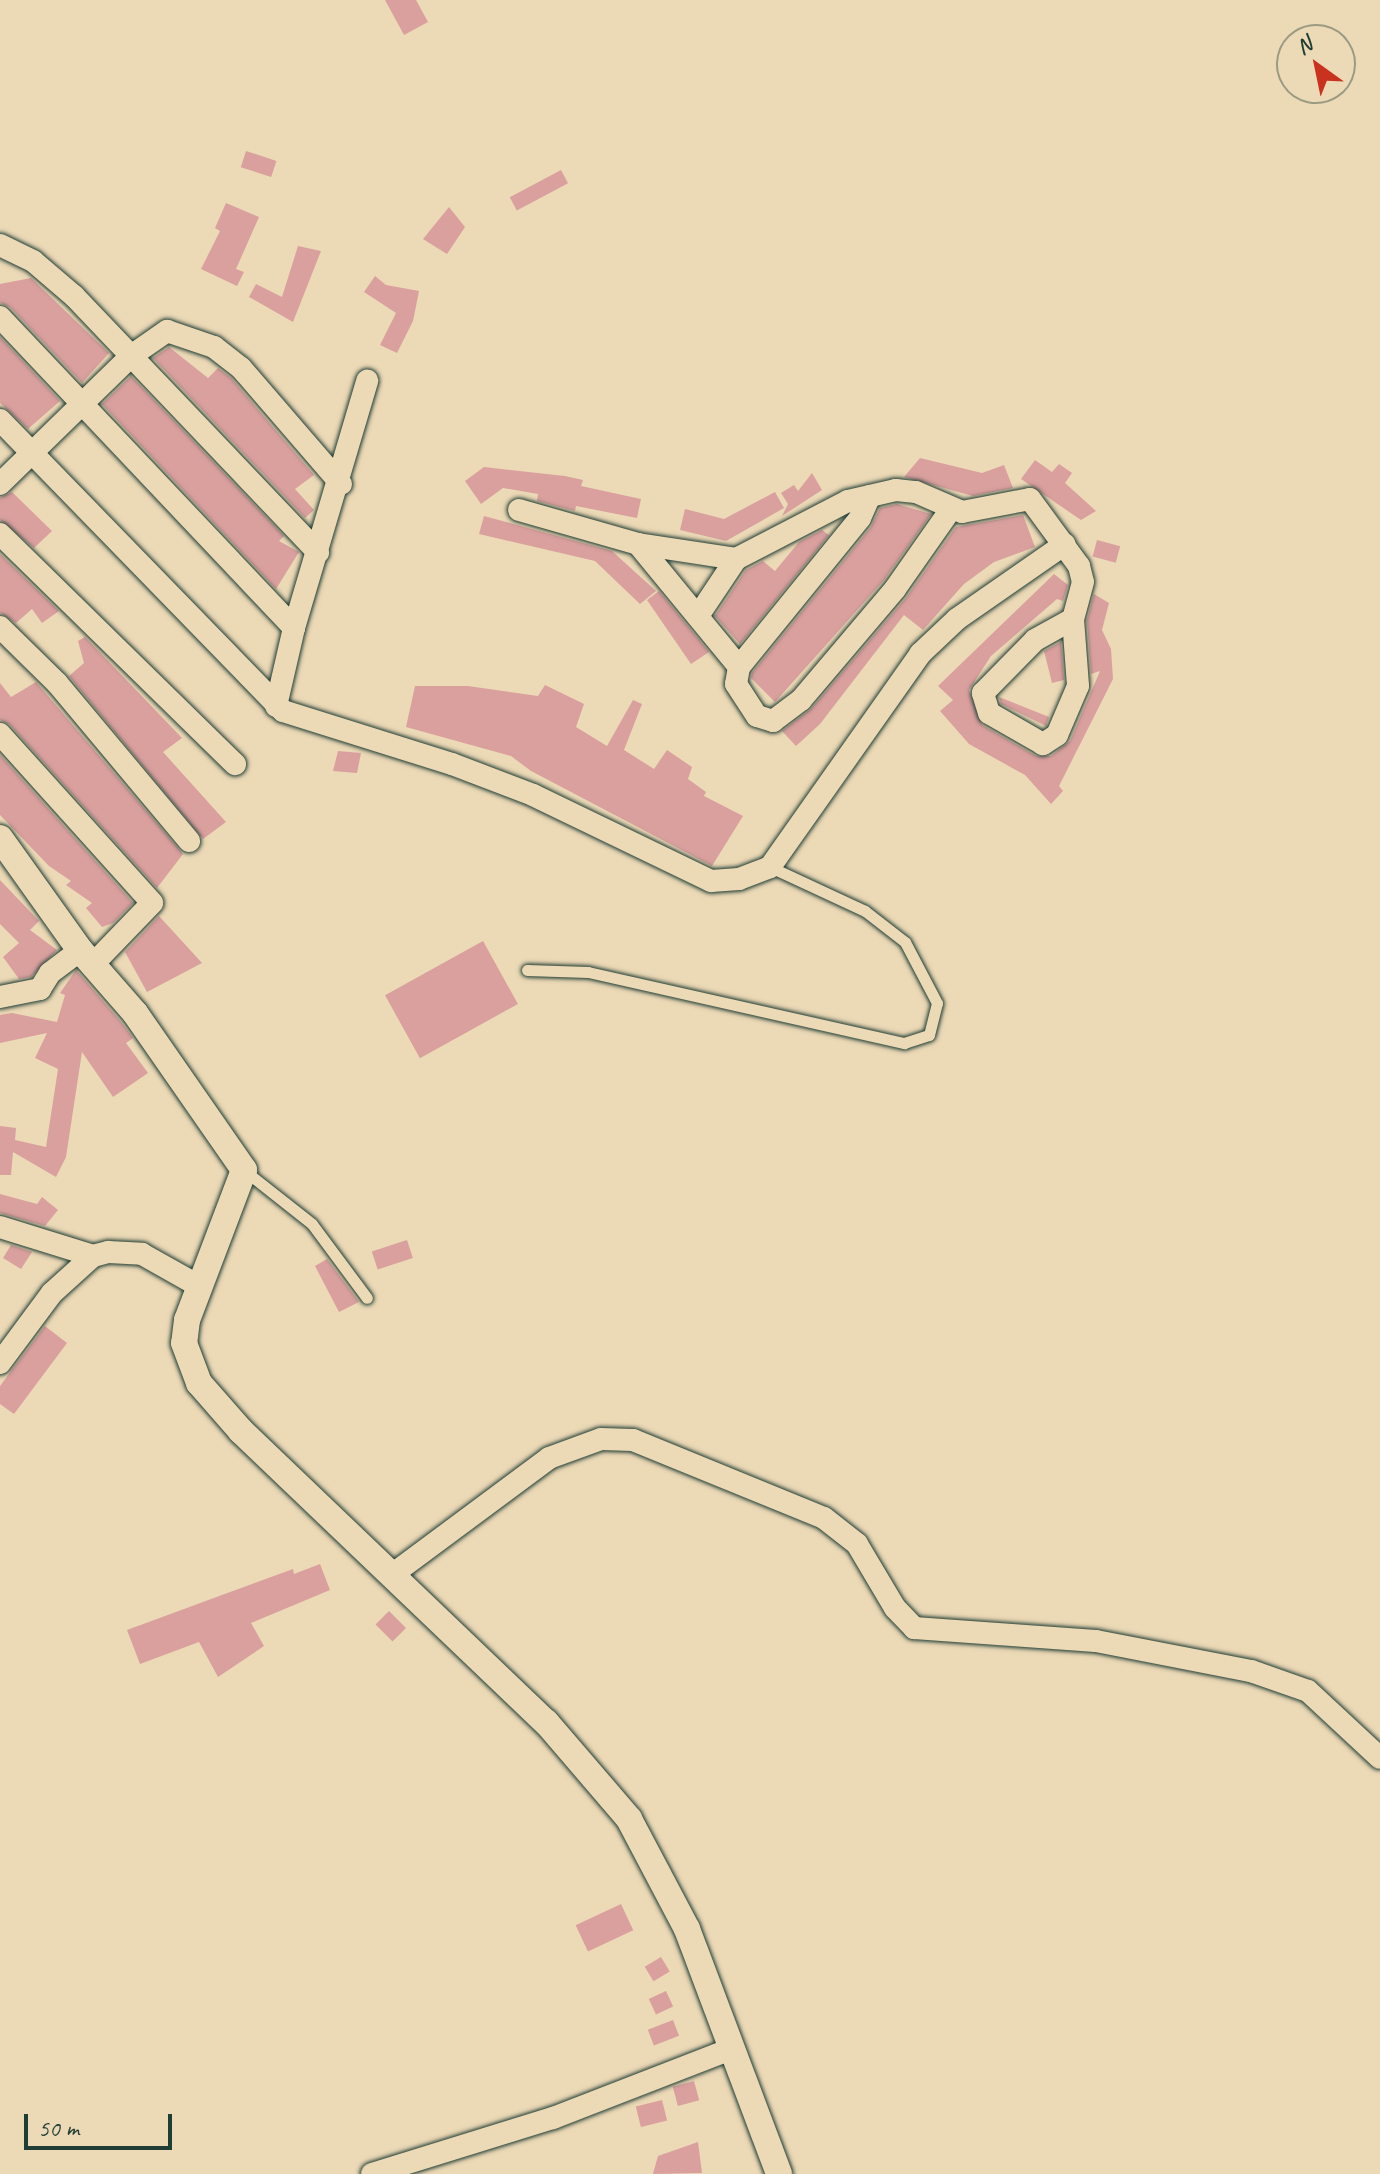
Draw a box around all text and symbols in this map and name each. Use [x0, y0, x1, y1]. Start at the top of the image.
north arrow [1276, 24, 1356, 104]
text: N [1291, 30, 1317, 61]
scale bar [28, 2098, 176, 2148]
text: 50 m [38, 2113, 79, 2143]

